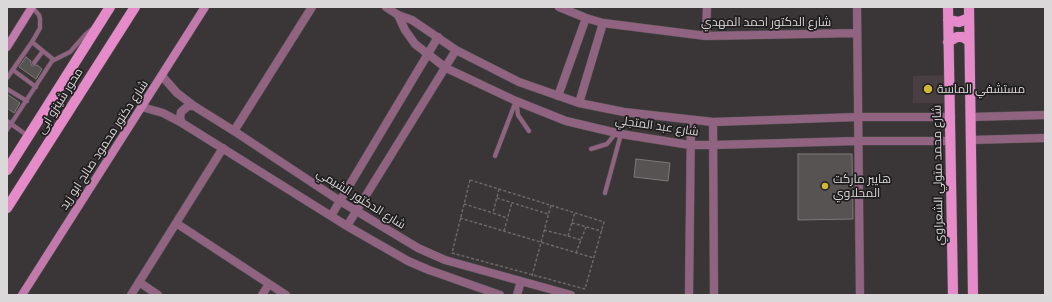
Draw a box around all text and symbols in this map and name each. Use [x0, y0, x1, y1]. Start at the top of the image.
street label: شارع الدكتور احمد المهدي [701, 15, 831, 29]
street label: محور شينزو ابى [34, 65, 86, 137]
street label: شارع دكتور محمود صالح ابو زيد [57, 77, 151, 213]
place label: مستشفي الماسة [937, 82, 1025, 96]
marker: مستشفي الماسة [922, 83, 934, 95]
street label: شارع محمد متولي الشعراوي [930, 105, 946, 245]
street label: شارع عبد المتجلي [614, 113, 700, 139]
street label: شارع الدكتور الشيمي [314, 166, 408, 232]
place label: هايبر ماركت المحلاوي [833, 172, 891, 200]
marker: هايبر ماركت المحلاوي [820, 181, 830, 191]

